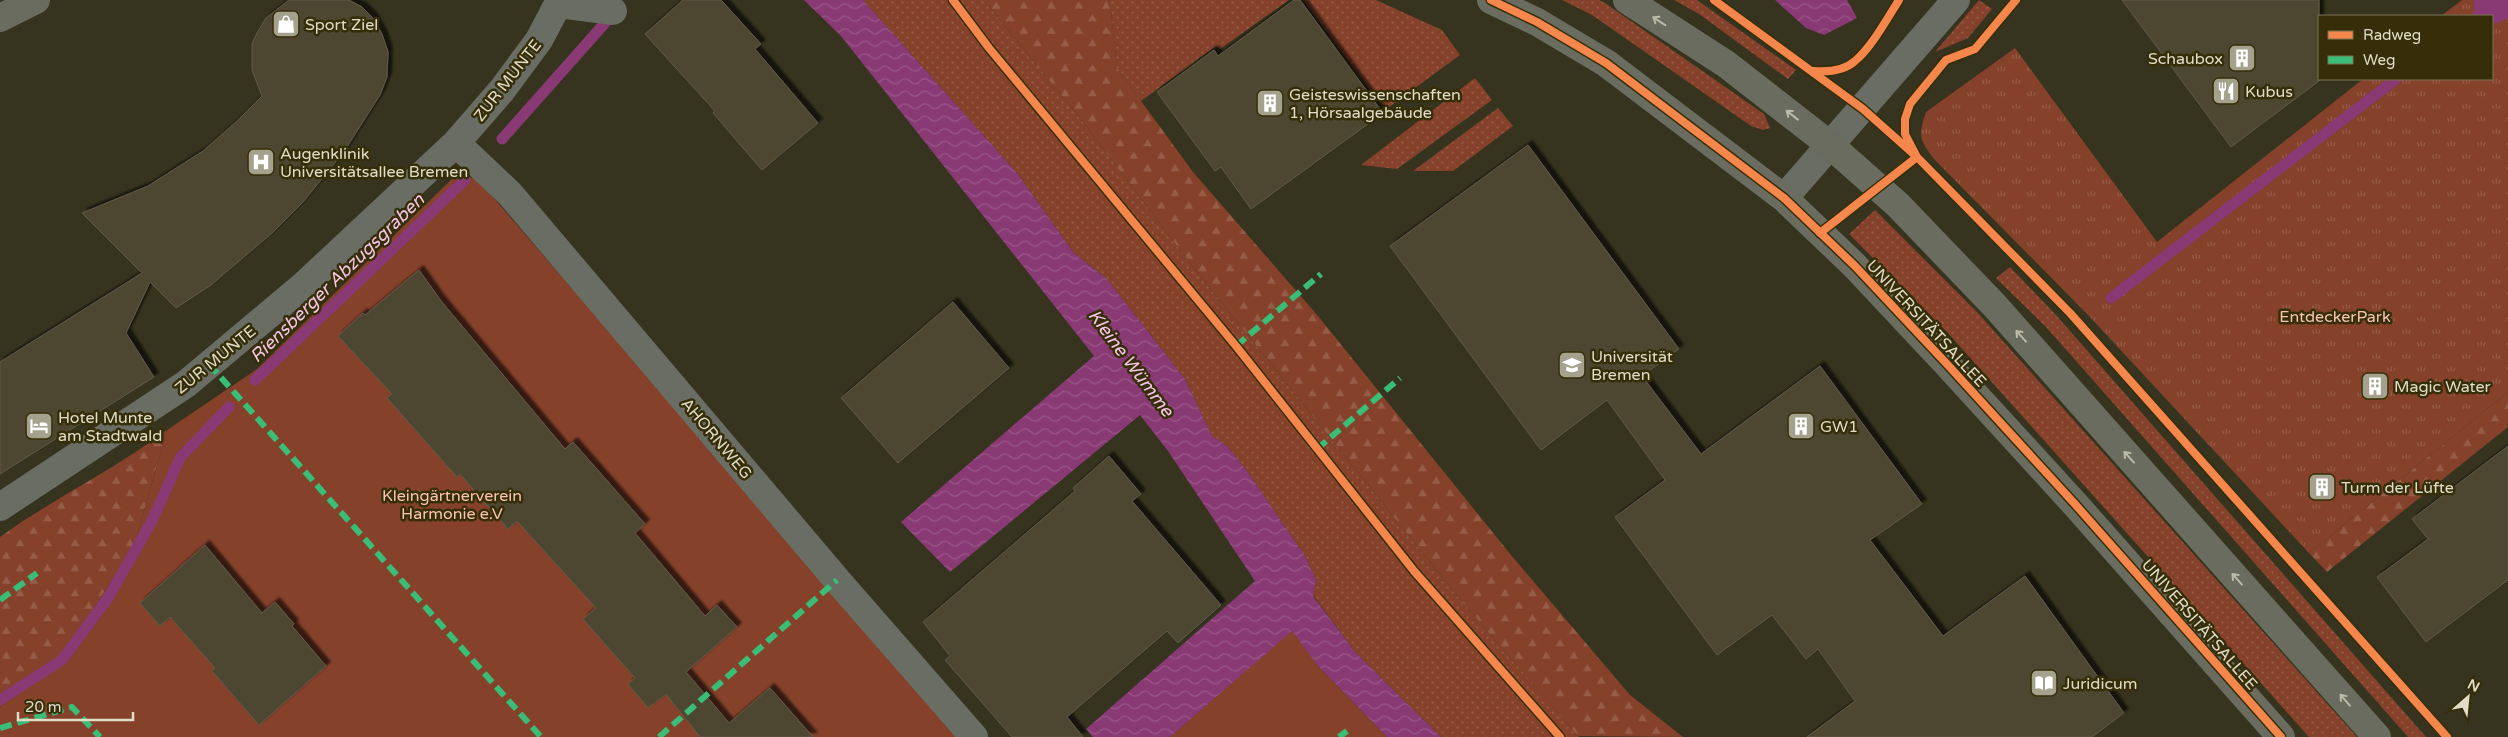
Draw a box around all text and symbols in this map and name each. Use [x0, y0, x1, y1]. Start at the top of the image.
shop icon: Sport Ziel [271, 9, 301, 39]
place label: Sport Ziel [305, 15, 378, 35]
legend [2318, 15, 2493, 80]
one-way arrow [1653, 16, 1667, 26]
text: Radweg [2363, 26, 2421, 44]
street label: ZUR MUNTE [470, 36, 546, 125]
building icon: Schaubox [2227, 43, 2257, 73]
place label: Schaubox [2148, 49, 2223, 69]
text: Weg [2363, 51, 2395, 69]
restaurant icon: Kubus [2211, 76, 2241, 106]
place label: Kubus [2245, 82, 2293, 102]
place label: Geisteswissenschaften 1, Hörsaalgebäude [1289, 85, 1461, 123]
building icon: Geisteswissenschaften 1, Hörsaalgebäude [1255, 88, 1285, 118]
one-way arrow [1785, 110, 1798, 121]
place label: Augenklinik Universitätsallee Bremen [280, 144, 468, 182]
hospital icon: Augenklinik Universitätsallee Bremen [246, 147, 276, 177]
water label: Riensberger Abzugsgraben [245, 188, 429, 367]
street label: UNIVERSITÄTSALLEE [1862, 256, 1990, 391]
water label: Kleine Wümme [1083, 305, 1179, 422]
park label: EntdeckerPark [2279, 307, 2391, 327]
street label: ZUR MUNTE [171, 321, 260, 398]
one-way arrow [2016, 329, 2027, 342]
place label: Universität Bremen [1591, 347, 1673, 385]
school or university icon: Universität Bremen [1557, 350, 1587, 380]
building icon: Magic Water [2360, 371, 2390, 401]
place label: Magic Water [2394, 377, 2492, 397]
street label: AHORNWEG [677, 394, 756, 483]
place label: Hotel Munte am Stadtwald [58, 408, 162, 446]
hotel icon: Hotel Munte am Stadtwald [24, 411, 54, 441]
building icon: GW1 [1786, 411, 1816, 441]
place label: GW1 [1820, 417, 1858, 437]
one-way arrow [2124, 451, 2135, 464]
building icon: Turm der Lüfte [2307, 472, 2337, 502]
place label: Turm der Lüfte [2341, 478, 2454, 498]
park label: Kleingärtnerverein Harmonie e.V [382, 486, 522, 524]
street label: UNIVERSITÄTSALLEE [2137, 555, 2261, 694]
one-way arrow [2232, 572, 2243, 585]
library icon: Juridicum [2029, 668, 2059, 698]
north arrow [2443, 672, 2493, 722]
place label: Juridicum [2063, 674, 2137, 694]
text: N [2465, 676, 2483, 696]
scale bar [18, 690, 132, 722]
one-way arrow [2339, 694, 2351, 707]
text: 20 m [25, 698, 62, 716]

